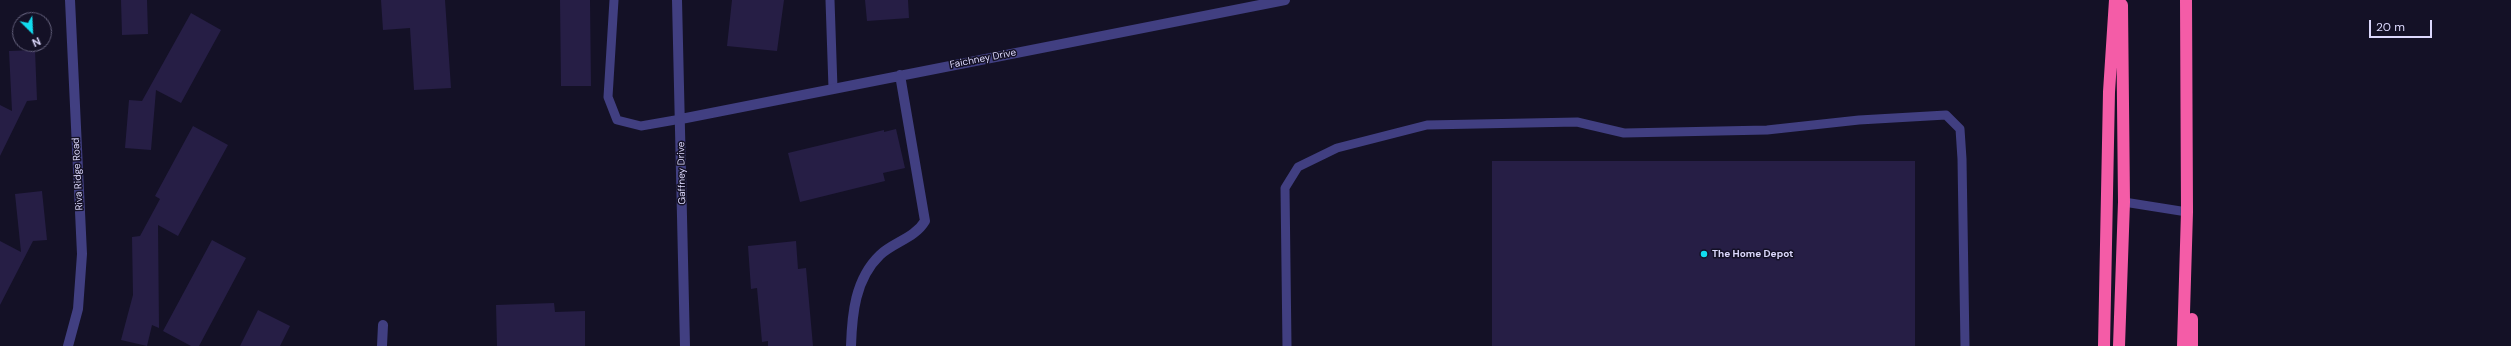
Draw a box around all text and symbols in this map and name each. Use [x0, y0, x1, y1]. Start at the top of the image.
north arrow [12, 12, 52, 52]
scale bar [2371, 12, 2434, 38]
text: 20 m [2376, 19, 2405, 35]
text: N [30, 34, 43, 50]
street label: Faichney Drive [949, 47, 1017, 71]
street label: Riva Ridge Road [70, 137, 86, 211]
street label: Gaffney Drive [675, 141, 689, 205]
place label: The Home Depot [1712, 248, 1793, 260]
marker: The Home Depot [1699, 249, 1709, 259]

